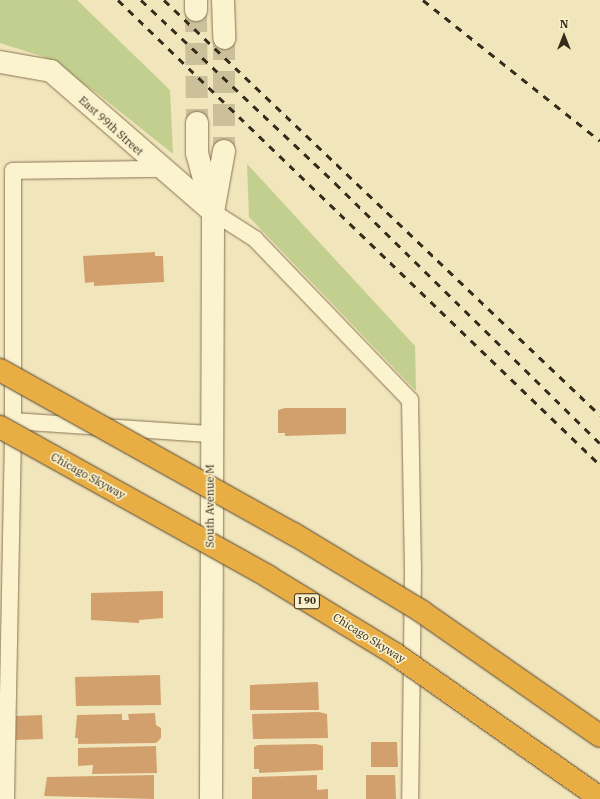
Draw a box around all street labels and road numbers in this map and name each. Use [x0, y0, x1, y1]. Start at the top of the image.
street label: East 99th Street [76, 94, 146, 158]
street label: Chicago Skyway [49, 450, 127, 502]
street label: South Avenue M [203, 464, 217, 548]
road number: I 90 [293, 593, 321, 609]
street label: Chicago Skyway [330, 610, 408, 666]

